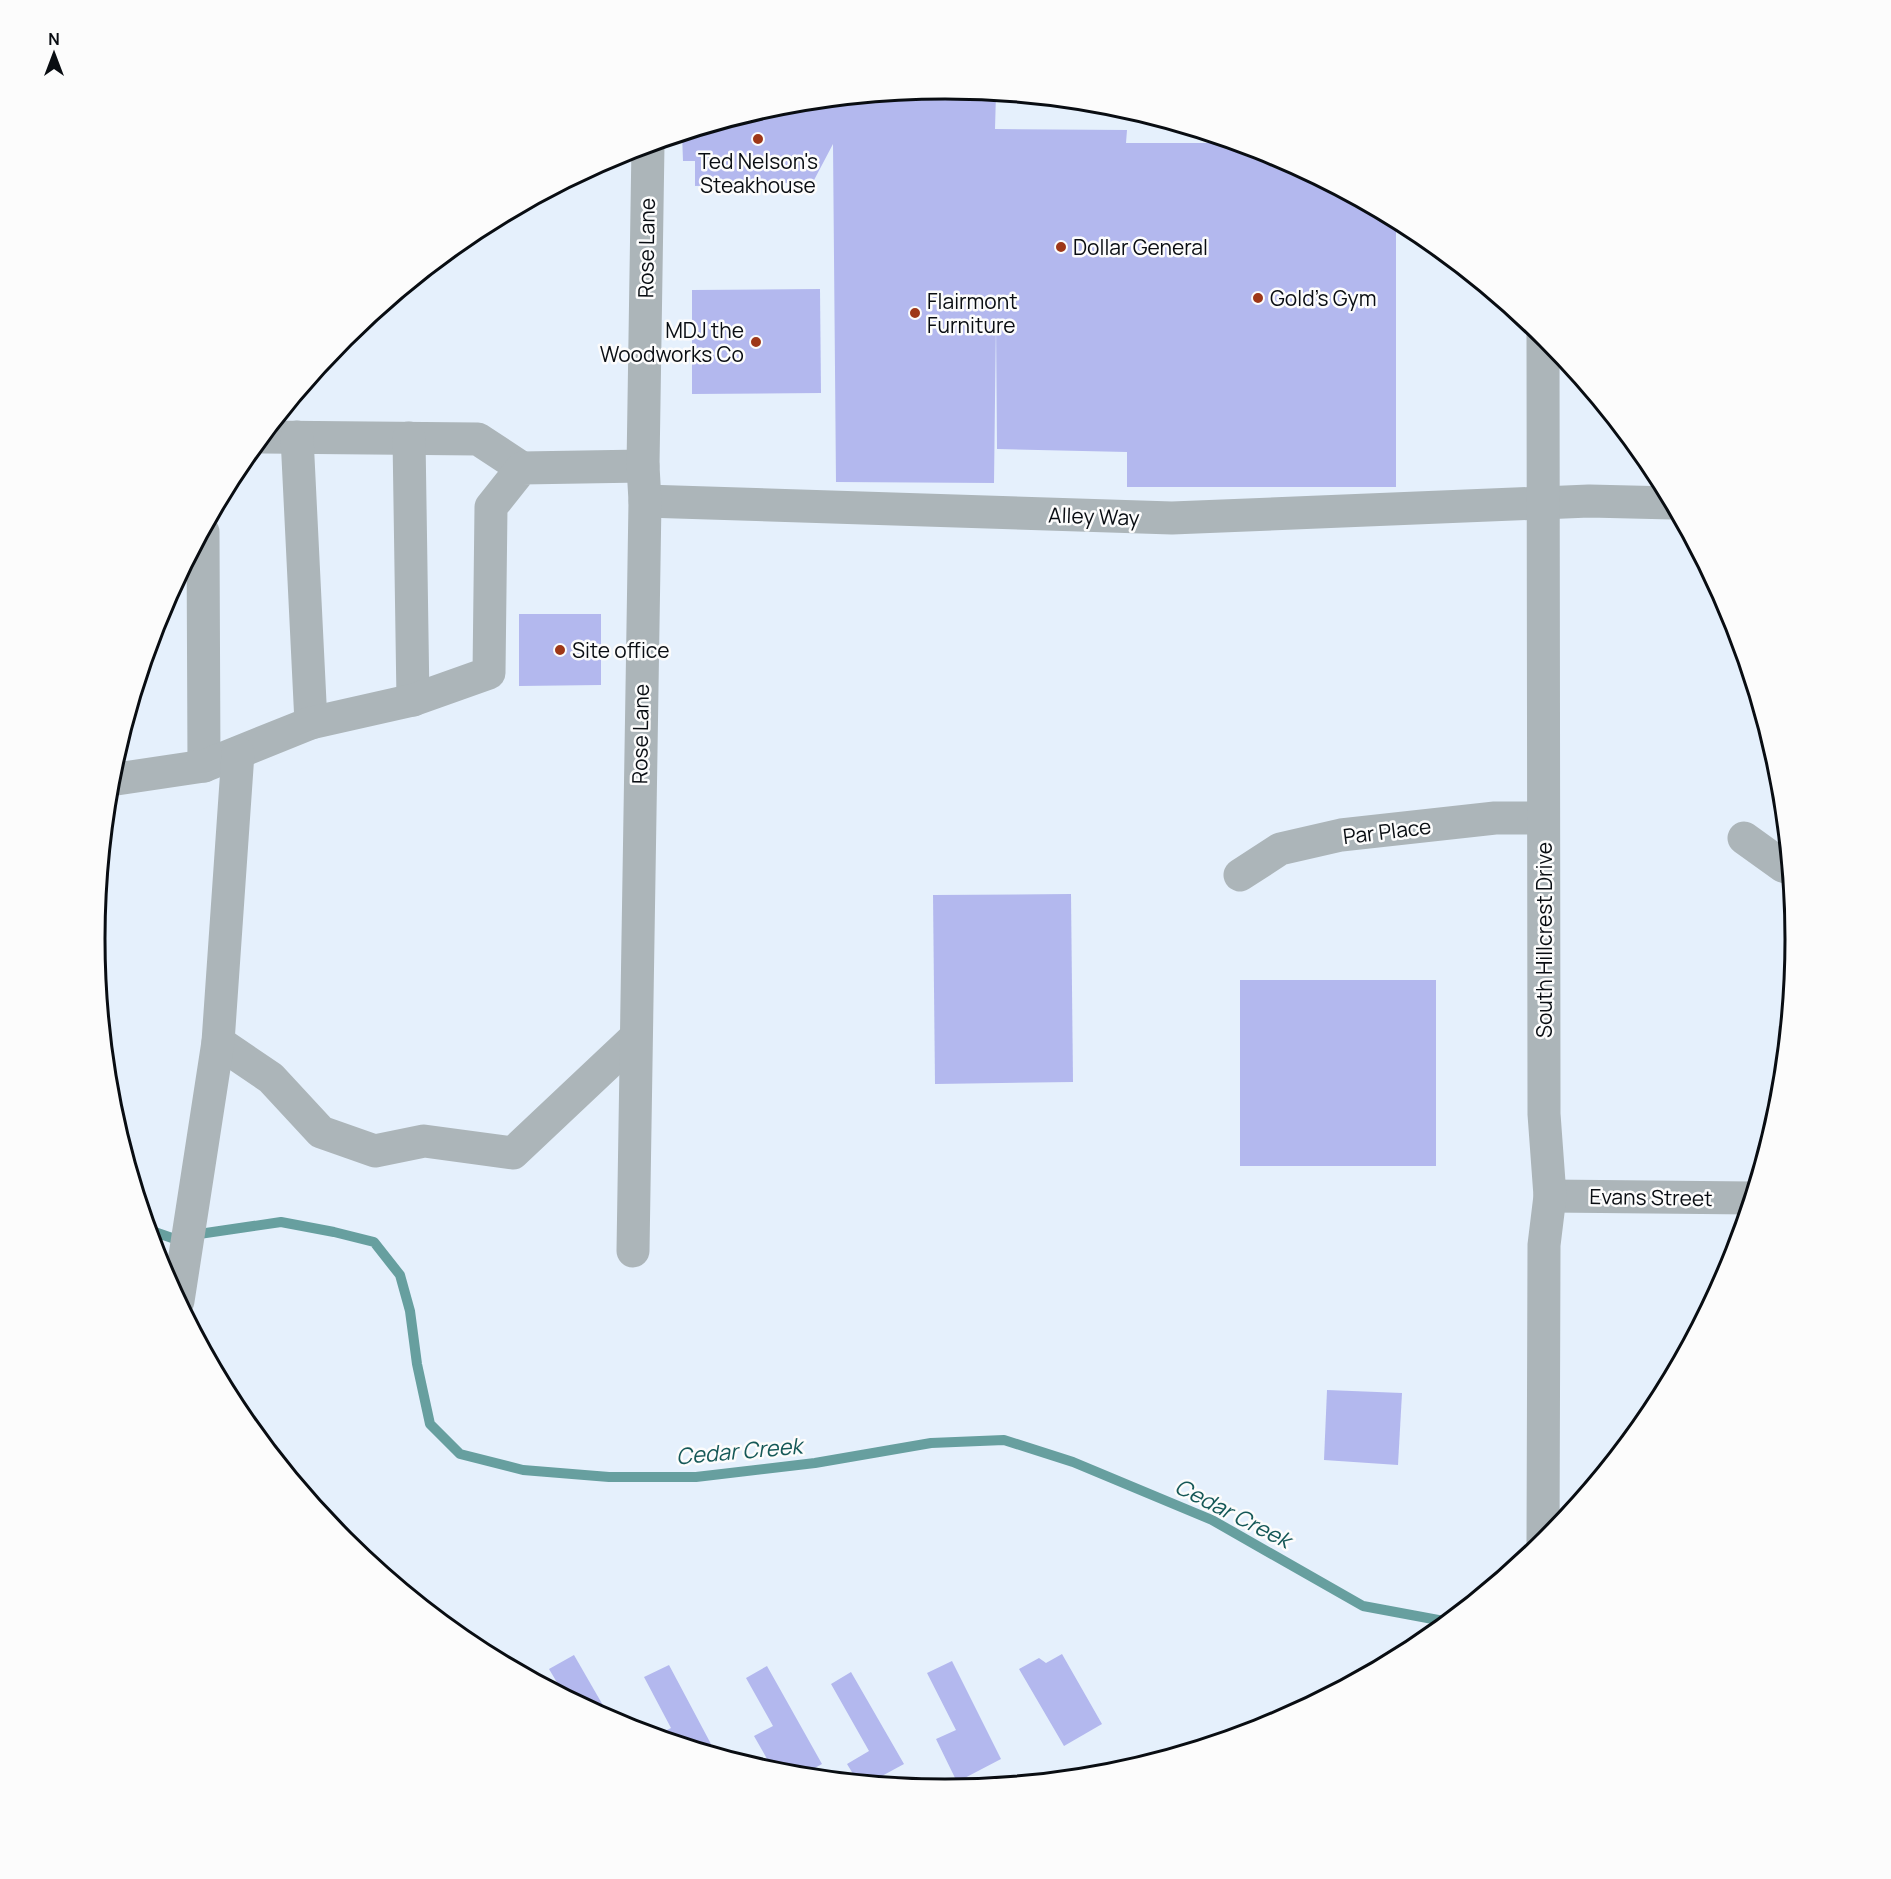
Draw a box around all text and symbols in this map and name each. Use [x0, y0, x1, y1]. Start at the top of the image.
north arrow [24, 24, 84, 84]
text: N [48, 28, 60, 50]
marker: Ted Nelson's Steakhouse [751, 132, 765, 146]
place label: Ted Nelson's Steakhouse [698, 147, 818, 199]
street label: Rose Lane [631, 198, 661, 298]
place label: Dollar General [1073, 233, 1208, 261]
marker: Dollar General [1054, 240, 1068, 254]
place label: Gold's Gym [1270, 284, 1376, 312]
place label: Flairmont Furniture [927, 287, 1018, 339]
marker: Gold's Gym [1251, 291, 1265, 305]
marker: Flairmont Furniture [908, 306, 922, 320]
place label: MDJ the Woodworks Co [600, 316, 744, 368]
marker: MDJ the Woodworks Co [749, 335, 763, 349]
street label: Alley Way [1048, 500, 1140, 532]
place label: Site office [572, 636, 669, 664]
marker: Site office [553, 643, 567, 657]
street label: Rose Lane [625, 684, 655, 784]
street label: Par Place [1341, 812, 1433, 850]
street label: South Hillcrest Drive [1530, 842, 1558, 1038]
street label: Evans Street [1589, 1182, 1713, 1212]
water label: Cedar Creek [675, 1430, 806, 1471]
water label: Cedar Creek [1170, 1471, 1299, 1556]

